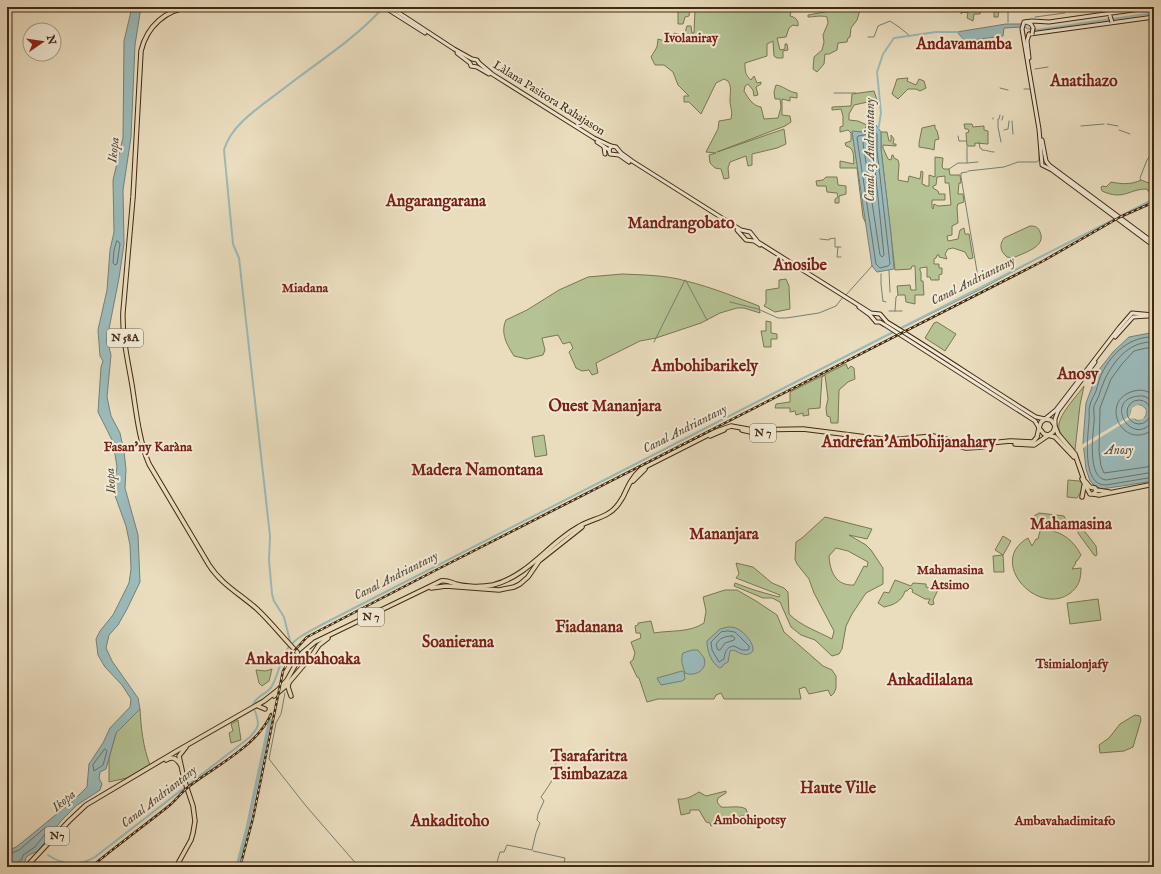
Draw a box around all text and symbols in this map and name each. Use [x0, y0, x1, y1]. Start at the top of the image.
north arrow [22, 22, 62, 62]
district label: Ivolaniray [664, 30, 719, 47]
text: N [43, 33, 59, 47]
district label: Andavamamba [915, 35, 1013, 55]
street label: Làlana Pasitora Rahajason [490, 57, 608, 139]
district label: Anatihazo [1049, 72, 1118, 92]
water label: Canal c3 Andriantany [862, 98, 879, 202]
water label: Ikopa [104, 136, 124, 165]
district label: Angarangarana [385, 192, 487, 212]
district label: Mandrangobato [627, 214, 735, 234]
water label: Canal Andriantany [928, 252, 1018, 309]
district label: Anosibe [772, 256, 828, 276]
district label: Miadana [282, 280, 329, 297]
road number: N 58A [107, 329, 143, 347]
district label: Ambohibarikely [651, 357, 759, 377]
district label: Anosy [1056, 365, 1100, 385]
district label: Ouest Mananjara [549, 397, 663, 417]
water label: Canal Andriantany [640, 400, 730, 457]
road number: N 7 [750, 424, 776, 442]
district label: Andrefan'Ambohijanahary [821, 433, 997, 453]
district label: Fasan'ny Karàna [104, 439, 193, 456]
water label: Anosy [1103, 442, 1133, 459]
district label: Madera Namontana [411, 461, 544, 481]
water label: Ikopa [102, 467, 120, 495]
district label: Mahamasina [1030, 515, 1113, 535]
district label: Mananjara [689, 525, 760, 545]
water label: Canal Andriantany [351, 547, 441, 604]
district label: Mahamasina Atsimo [917, 562, 984, 594]
road number: N 7 [358, 608, 384, 626]
district label: Fiadanana [555, 618, 624, 638]
district label: Soanierana [422, 633, 495, 653]
district label: Ankadimbahoaka [245, 650, 362, 670]
district label: Tsimialonjafy [1035, 656, 1109, 673]
district label: Ankadilalana [886, 671, 974, 691]
district label: Tsarafaritra Tsimbazaza [550, 747, 629, 785]
water label: Canal Andriantany [117, 762, 201, 832]
district label: Haute Ville [800, 779, 877, 799]
water label: Ikopa [48, 786, 80, 816]
district label: Ankaditoho [410, 812, 490, 832]
district label: Ambohipotsy [713, 812, 787, 829]
district label: Ambavahadimitafo [1014, 813, 1115, 830]
road number: N7 [45, 827, 69, 845]

